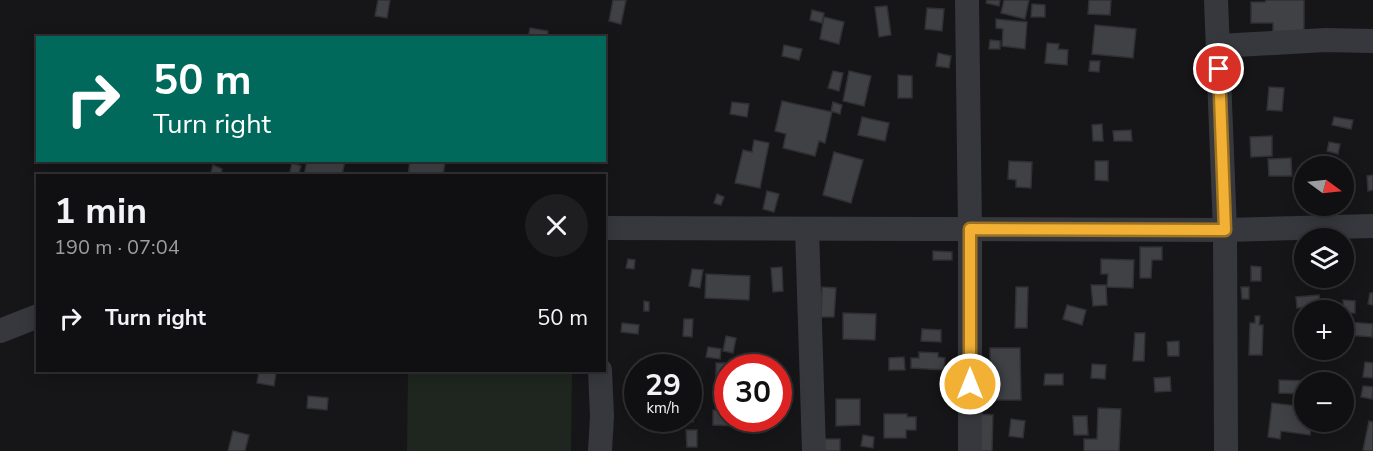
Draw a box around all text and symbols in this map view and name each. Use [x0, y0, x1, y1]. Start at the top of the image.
pin [1193, 43, 1244, 94]
text: 50 m [153, 52, 252, 109]
icon: arrive [1202, 52, 1235, 85]
icon: right [54, 60, 132, 138]
text: Turn right [153, 106, 271, 143]
north arrow [1294, 156, 1354, 216]
map controls [1294, 156, 1354, 432]
text: 1 min [54, 187, 147, 236]
button: close [525, 194, 588, 257]
button: layers [1294, 228, 1354, 288]
text: 190 m · 07:04 [54, 234, 180, 261]
button: + [1294, 300, 1354, 360]
icon: right [54, 302, 87, 335]
text: Turn right [105, 303, 206, 333]
text: 50 m [537, 303, 588, 333]
position arrow [938, 352, 1002, 416]
speed limit sign: 30 [714, 354, 792, 432]
text: 29 [645, 365, 681, 406]
button: − [1294, 372, 1354, 432]
text: km/h [646, 398, 680, 418]

